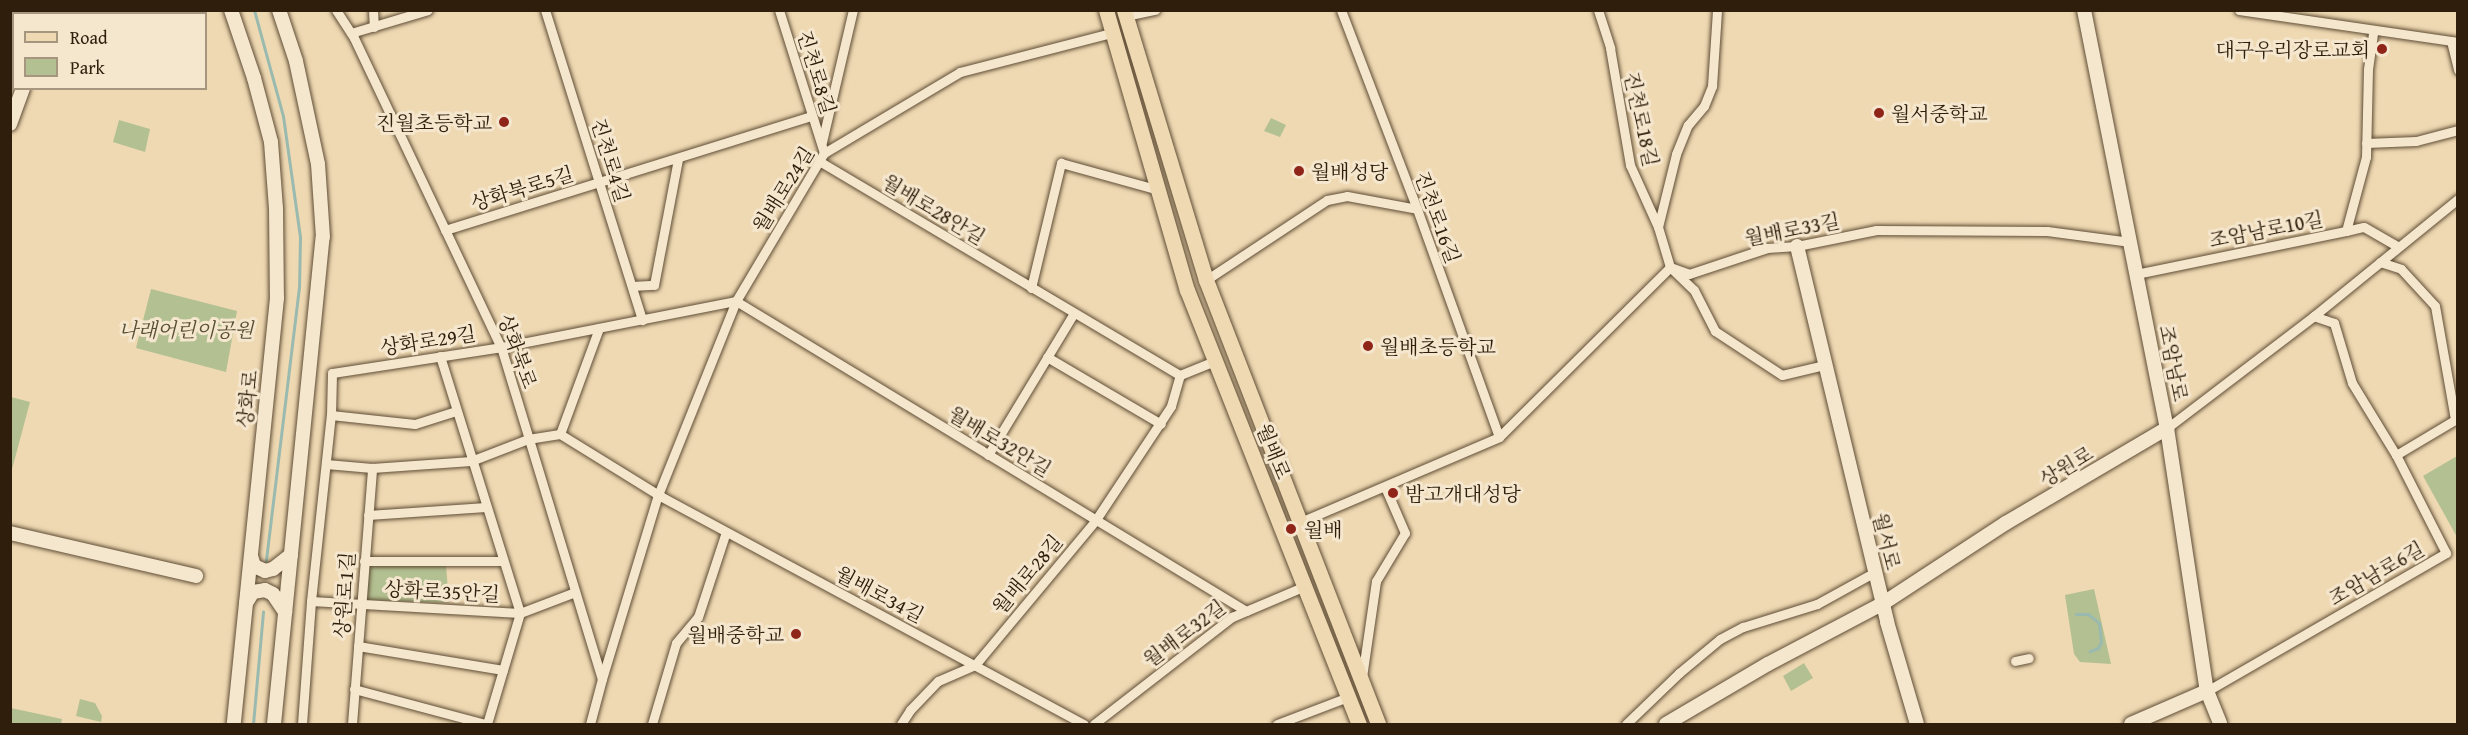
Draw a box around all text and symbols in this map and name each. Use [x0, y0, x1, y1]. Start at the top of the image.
legend [12, 12, 207, 90]
text: Road [70, 24, 108, 51]
street label: 진천로8길 [793, 27, 841, 117]
place label: 대구우리장로교회 [2215, 37, 2370, 61]
marker: 대구우리장로교회 [2375, 42, 2389, 56]
text: Park [70, 54, 105, 81]
street label: 진천로18길 [1620, 69, 1664, 169]
place label: 월서중학교 [1891, 101, 1988, 125]
marker: 월서중학교 [1872, 106, 1886, 120]
place label: 진월초등학교 [376, 110, 492, 134]
marker: 진월초등학교 [497, 115, 511, 129]
street label: 진천로4길 [587, 115, 635, 205]
street label: 월배로24길 [747, 142, 819, 236]
place label: 월배성당 [1311, 159, 1388, 183]
street label: 상화북로5길 [468, 161, 576, 215]
marker: 월배성당 [1292, 164, 1306, 178]
street label: 진천로16길 [1410, 168, 1466, 266]
street label: 월배로28안길 [878, 169, 990, 249]
street label: 조암남로10길 [2207, 206, 2325, 252]
street label: 월배로33길 [1742, 208, 1842, 250]
street label: 상화북로 [494, 311, 542, 391]
park label: 나래어린이공원 [118, 317, 254, 341]
street label: 상화로29길 [378, 321, 478, 359]
street label: 조암남로 [2155, 323, 2193, 403]
place label: 월배초등학교 [1380, 334, 1496, 358]
marker: 월배초등학교 [1361, 339, 1375, 353]
street label: 상화로 [232, 369, 262, 429]
street label: 월배로32안길 [944, 401, 1056, 481]
street label: 월배로 [1252, 420, 1296, 482]
street label: 상원로 [2035, 441, 2097, 491]
place label: 밤고개대성당 [1405, 481, 1521, 505]
marker: 밤고개대성당 [1386, 486, 1400, 500]
street label: 월서로 [1868, 510, 1906, 572]
place label: 월배 [1304, 517, 1343, 541]
marker: 월배 [1282, 520, 1300, 538]
street label: 월배로28길 [987, 529, 1067, 619]
street label: 조암남로6길 [2324, 536, 2428, 610]
street label: 상원로1길 [329, 551, 359, 639]
street label: 월배로34길 [832, 561, 928, 627]
street label: 상화로35안길 [384, 576, 500, 606]
street label: 월배로32길 [1138, 594, 1230, 672]
place label: 월배중학교 [687, 622, 784, 646]
marker: 월배중학교 [789, 627, 803, 641]

